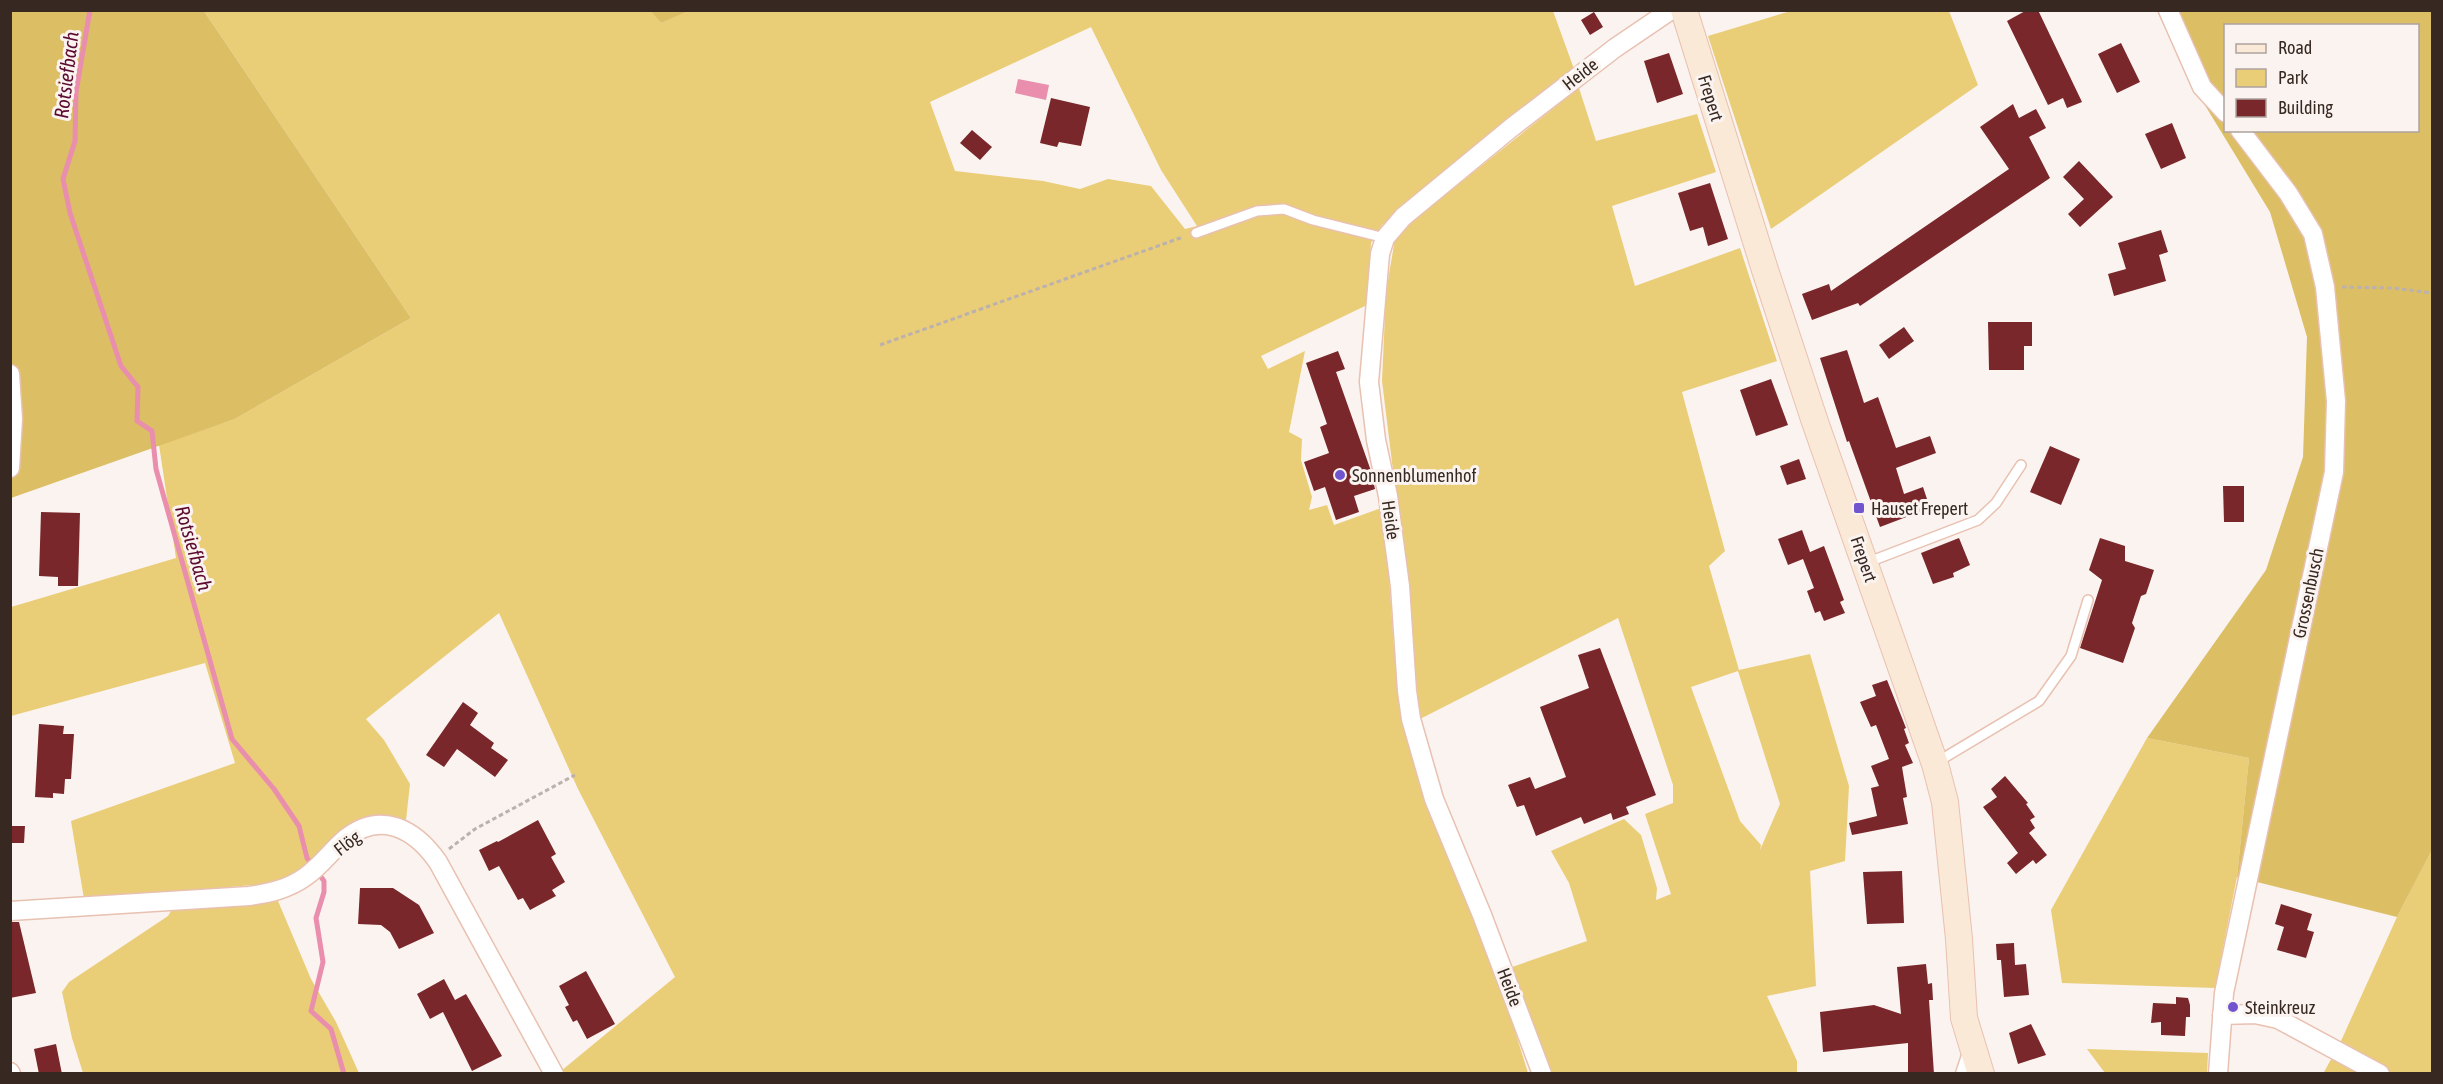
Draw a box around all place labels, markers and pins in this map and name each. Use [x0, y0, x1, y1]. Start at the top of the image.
place label: Sonnenblumenhof [1352, 465, 1476, 486]
marker: Sonnenblumenhof [1333, 468, 1347, 482]
place label: Hauset Frepert [1871, 498, 1968, 519]
marker: Hauset Frepert [1852, 501, 1866, 515]
place label: Steinkreuz [2245, 997, 2316, 1018]
marker: Steinkreuz [2226, 1000, 2240, 1014]

